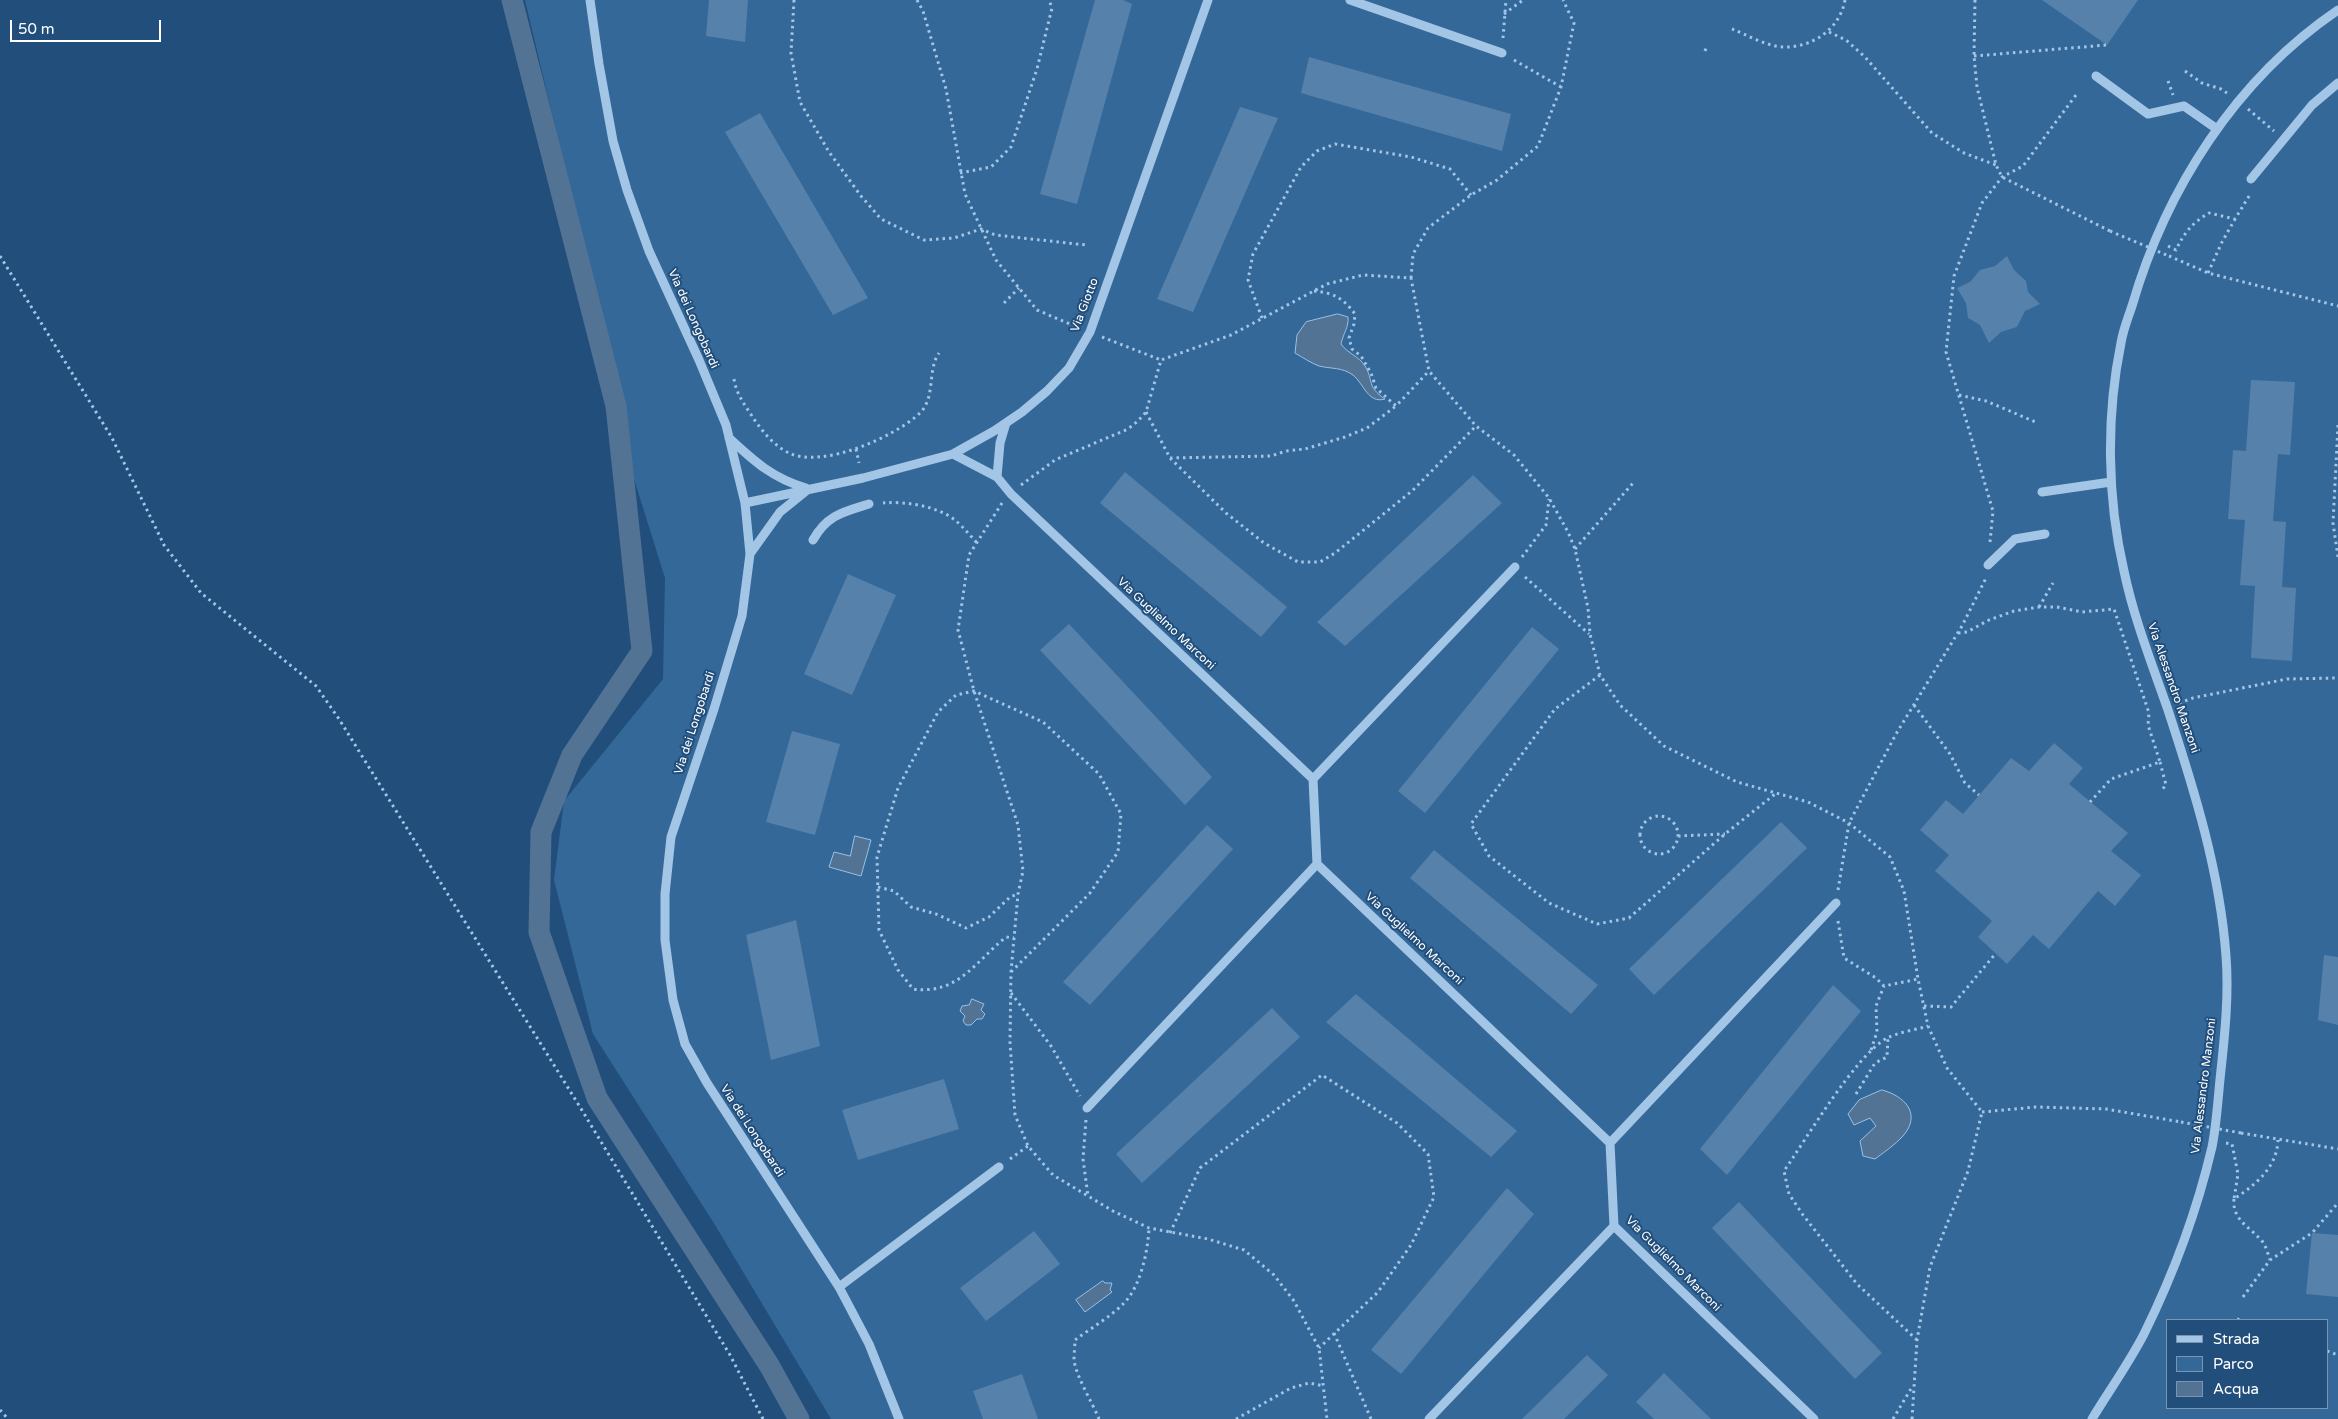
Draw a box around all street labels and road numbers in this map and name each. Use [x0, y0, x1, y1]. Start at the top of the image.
street label: Via dei Longobardi [665, 267, 721, 371]
street label: Via Giotto [1068, 276, 1102, 334]
street label: Via Guglielmo Marconi [1114, 575, 1218, 673]
street label: Via Alessandro Manzoni [2144, 621, 2202, 755]
street label: Via dei Longobardi [672, 670, 718, 776]
street label: Via Guglielmo Marconi [1362, 890, 1466, 988]
street label: Via Alessandro Manzoni [2189, 1017, 2219, 1155]
street label: Via dei Longobardi [717, 1082, 787, 1180]
street label: Via Guglielmo Marconi [1622, 1213, 1724, 1315]

